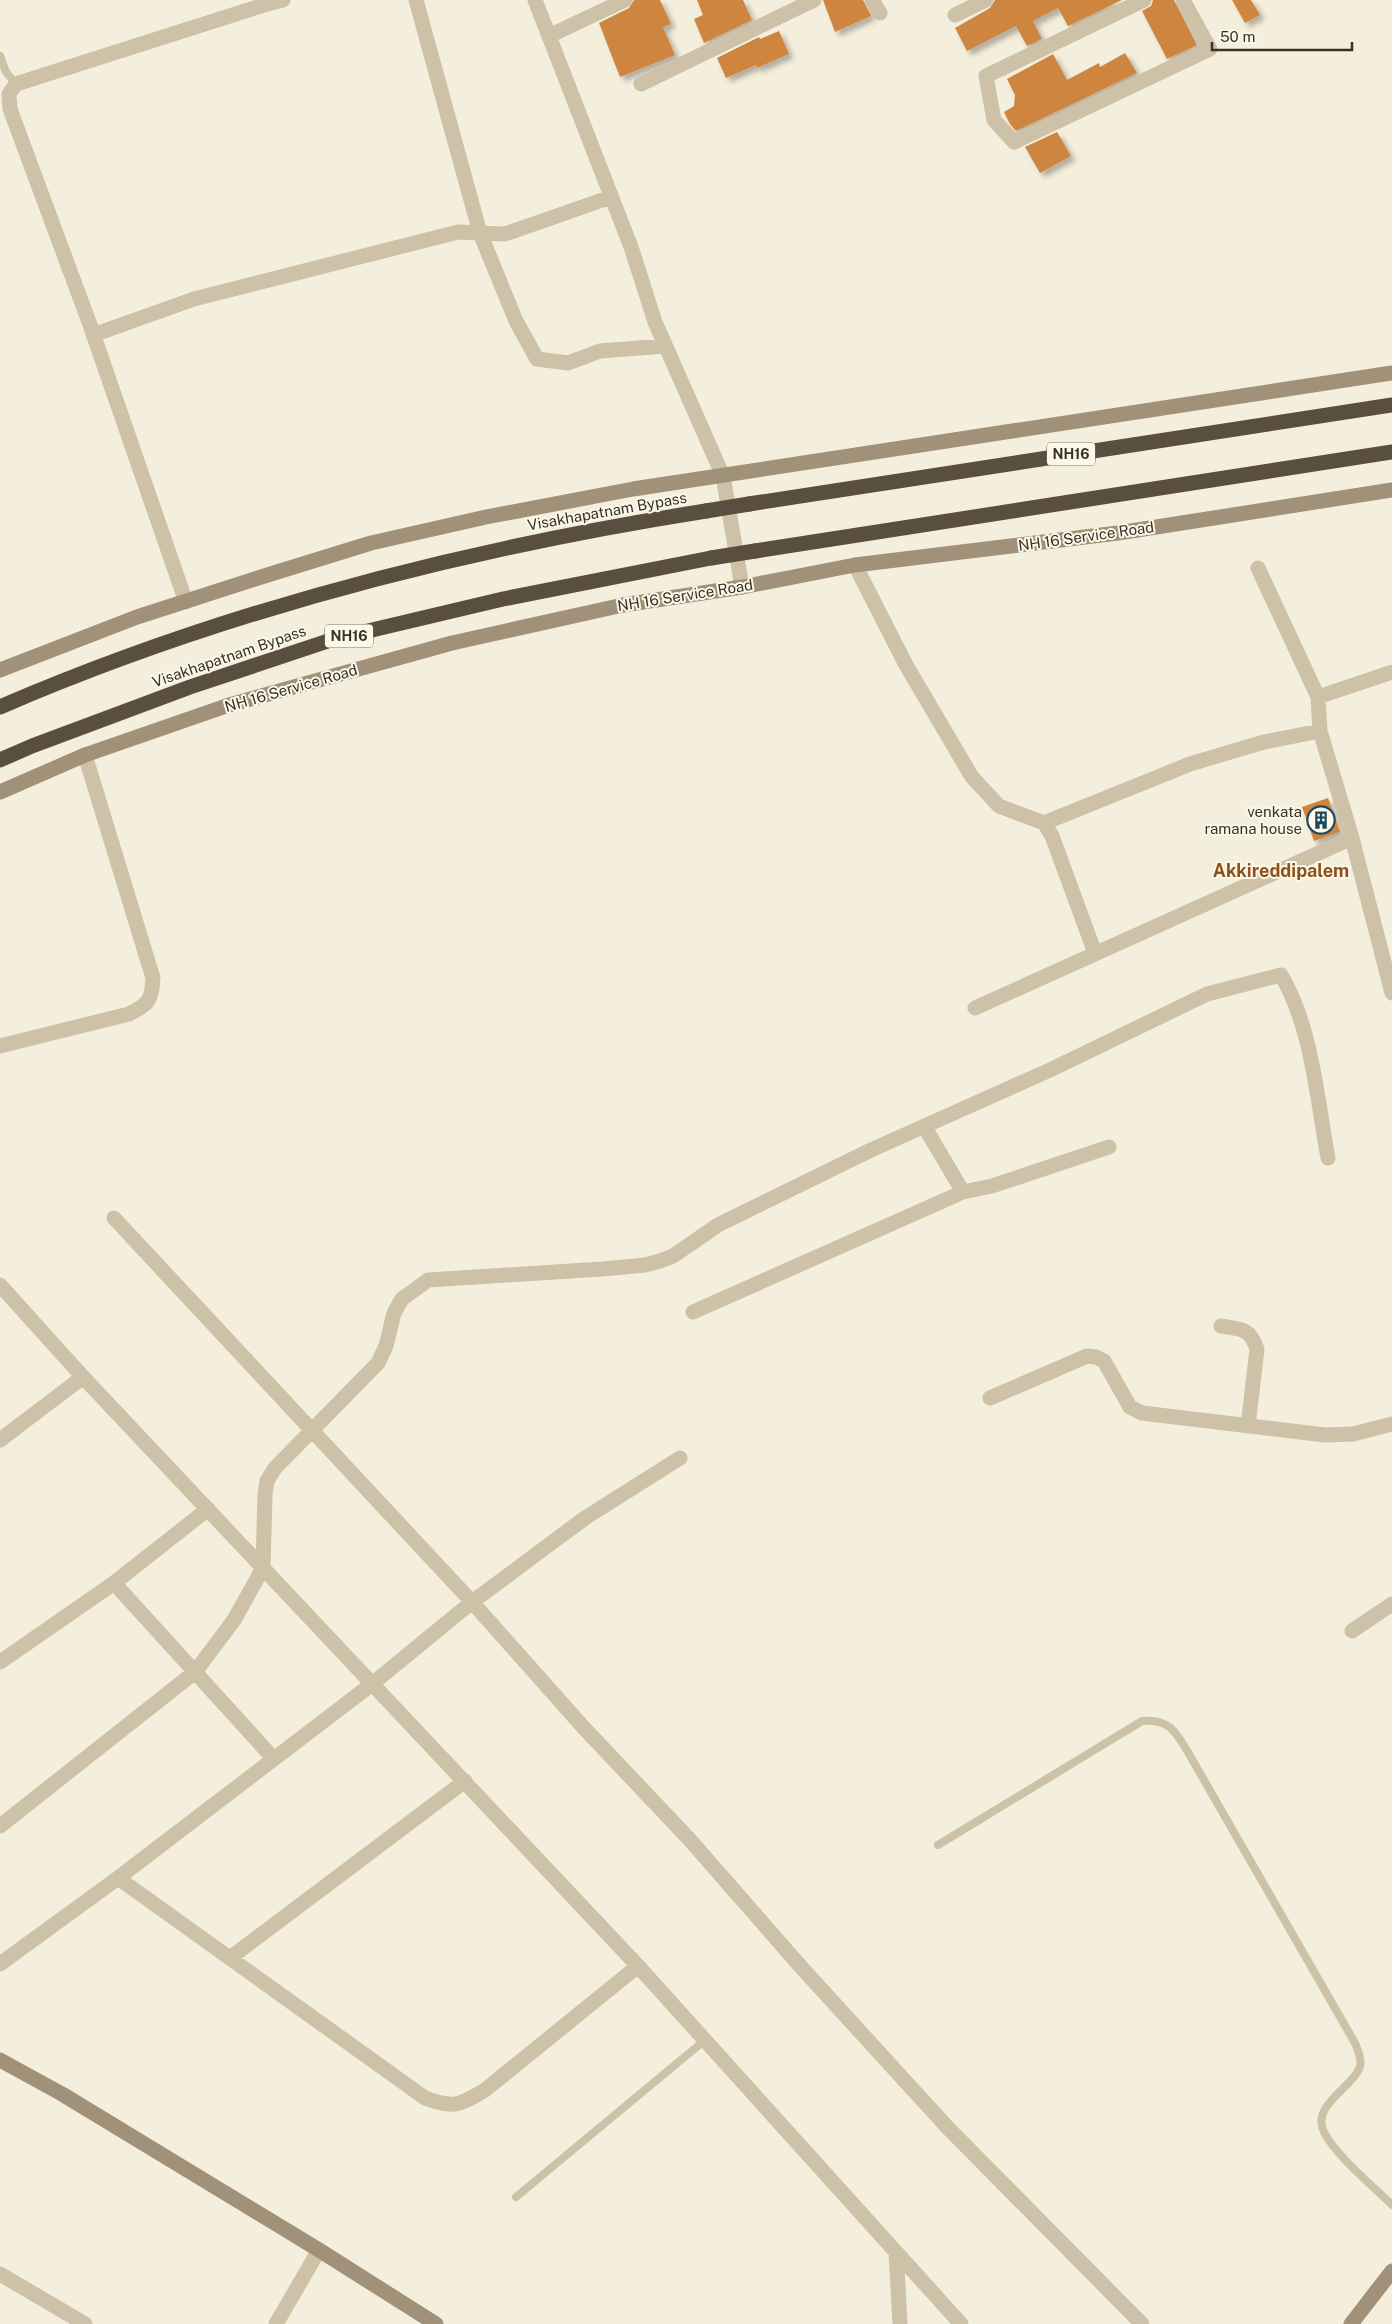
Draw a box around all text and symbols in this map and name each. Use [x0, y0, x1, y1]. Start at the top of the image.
scale bar [1212, 20, 1352, 52]
text: 50 m [1220, 28, 1255, 45]
road number: NH16 [1047, 442, 1095, 466]
street label: Visakhapatnam Bypass [526, 489, 688, 533]
street label: NH 16 Service Road [1017, 518, 1155, 554]
street label: NH 16 Service Road [616, 576, 754, 614]
street label: Visakhapatnam Bypass [150, 622, 308, 690]
road number: NH16 [325, 624, 373, 648]
street label: NH 16 Service Road [223, 661, 359, 715]
place label: venkata ramana house [1204, 803, 1302, 837]
building icon: venkata ramana house [1306, 805, 1336, 835]
district label: Akkireddipalem [1213, 860, 1349, 881]

